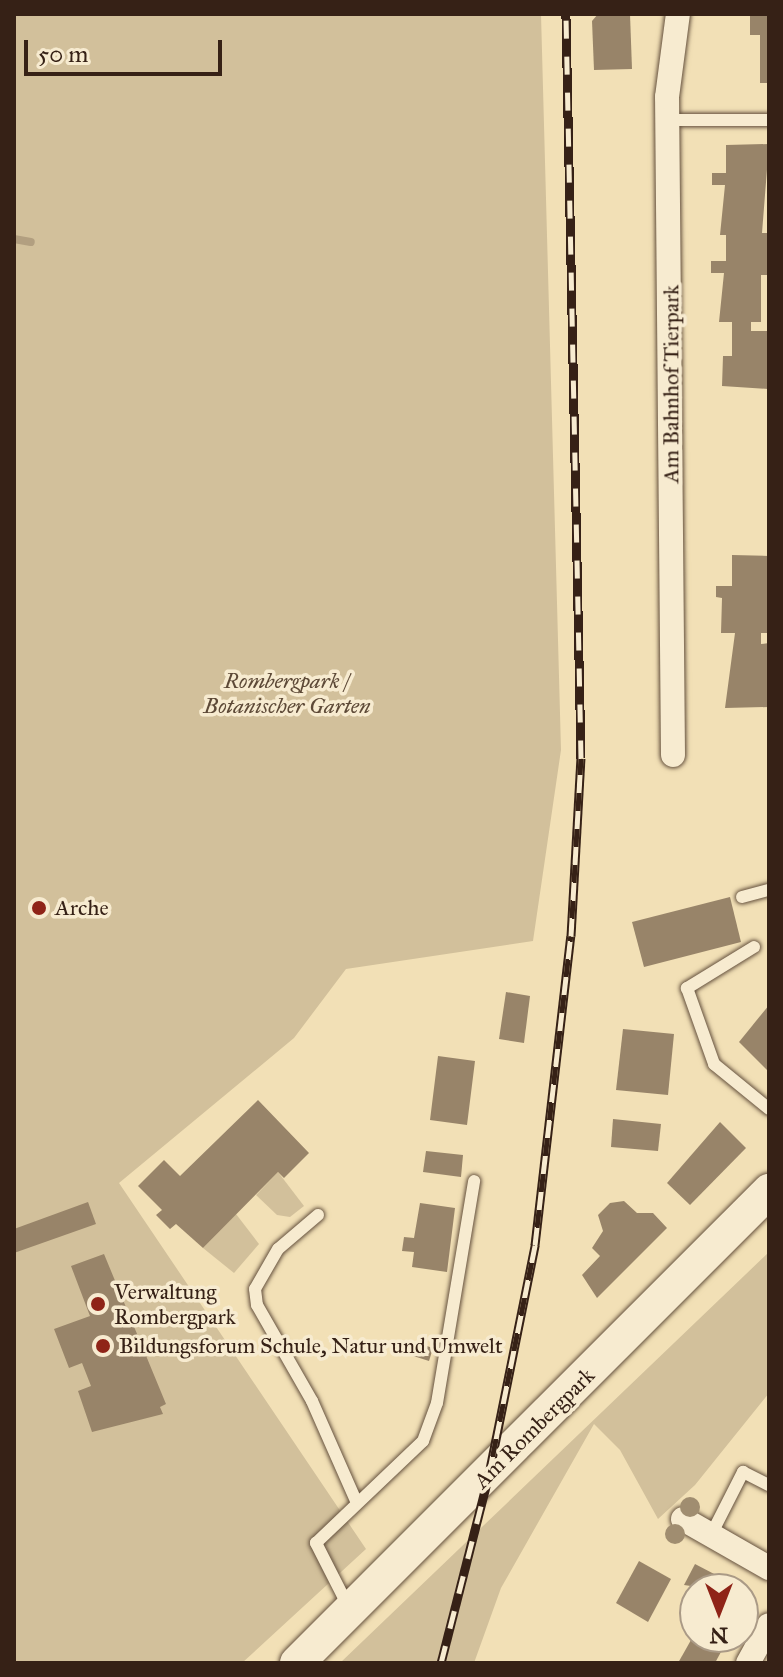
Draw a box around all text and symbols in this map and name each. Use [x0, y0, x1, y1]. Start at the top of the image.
scale bar [28, 24, 226, 74]
text: 50 m [38, 39, 88, 69]
street label: Am Bahnhof Tierpark [658, 285, 684, 483]
park label: Rombergpark / Botanischer Garten [204, 667, 370, 718]
place label: Arche [55, 895, 109, 921]
marker: Arche [30, 899, 48, 917]
place label: Verwaltung Rombergpark [114, 1278, 236, 1330]
marker: Verwaltung Rombergpark [89, 1295, 107, 1313]
place label: Bildungsforum Schule, Natur und Umwelt [119, 1333, 503, 1359]
marker: Bildungsforum Schule, Natur und Umwelt [94, 1337, 112, 1355]
street label: Am Rombergpark [468, 1362, 600, 1494]
north arrow [679, 1573, 759, 1653]
text: N [710, 1622, 728, 1649]

